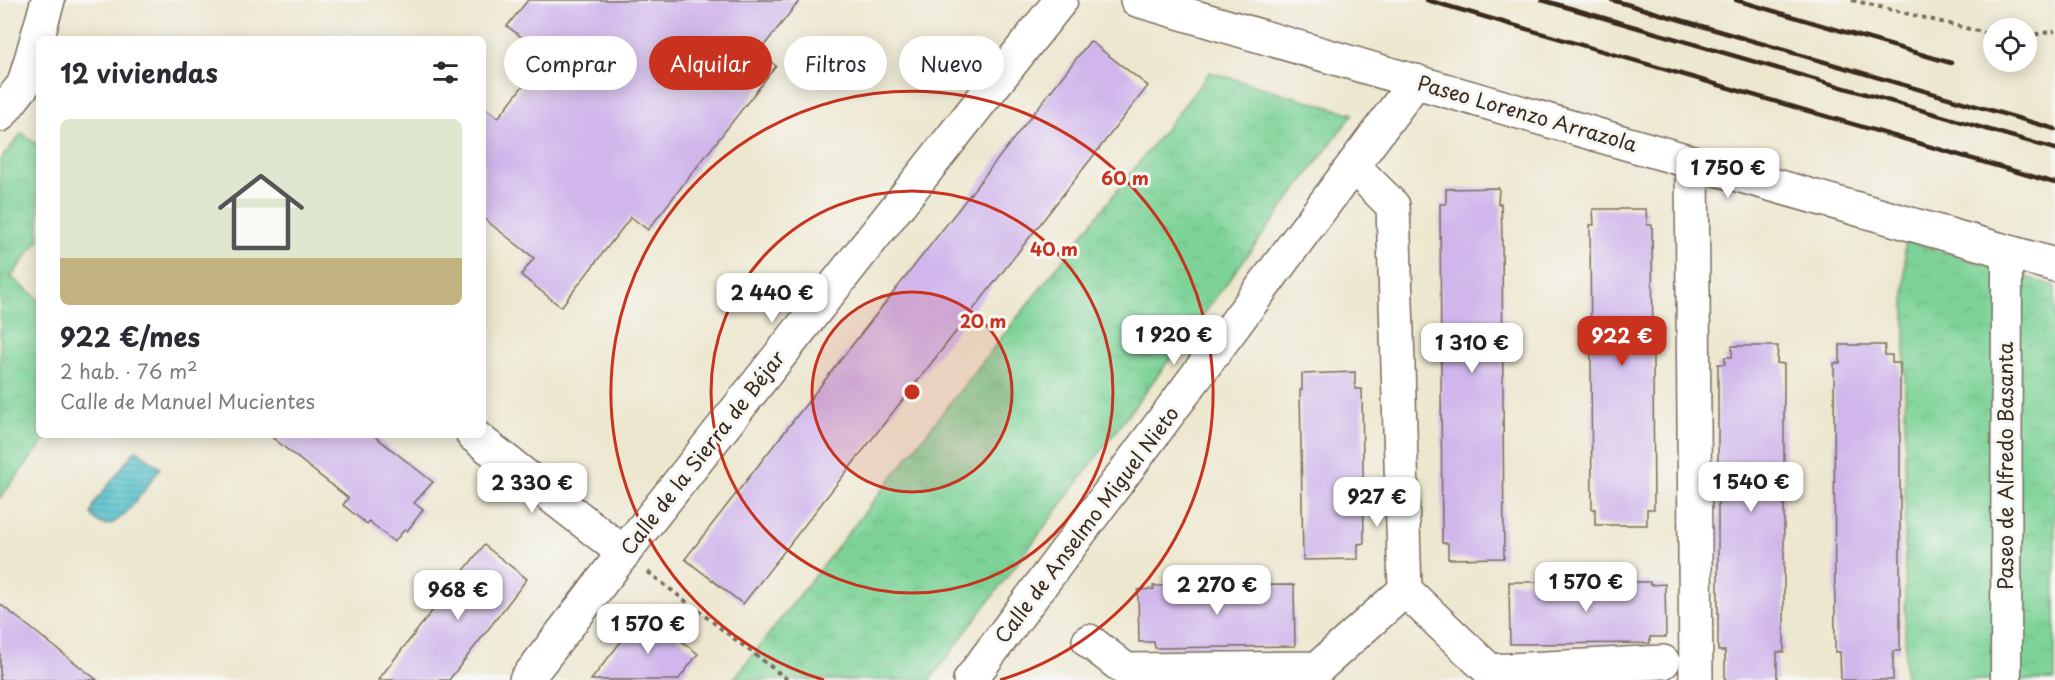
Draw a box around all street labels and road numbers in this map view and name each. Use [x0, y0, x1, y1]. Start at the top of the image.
street label: Paseo Lorenzo Arrazola [1414, 67, 1641, 159]
street label: Paseo de Alfredo Basanta [1990, 341, 2020, 590]
street label: Calle de la Sierra de Béjar [613, 344, 792, 561]
street label: Calle de Anselmo Miguel Nieto [987, 400, 1185, 649]

